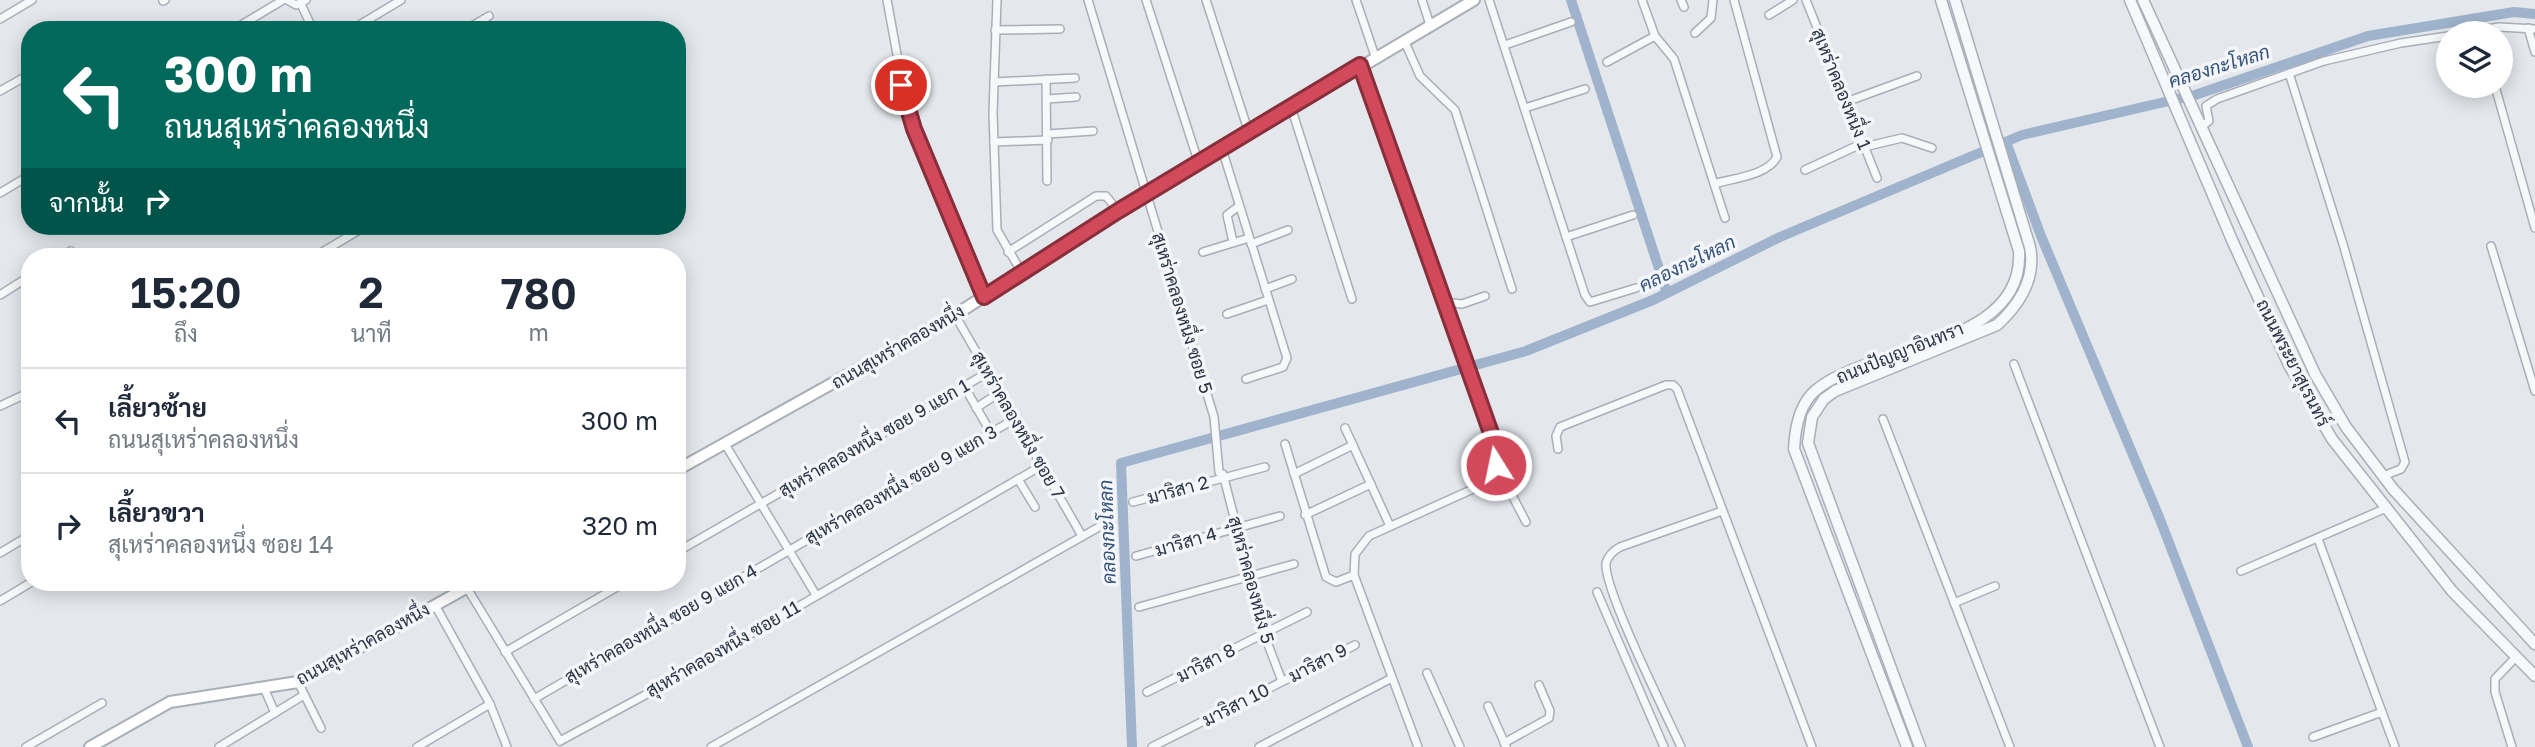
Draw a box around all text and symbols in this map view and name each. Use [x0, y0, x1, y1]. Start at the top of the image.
map controls [2436, 21, 2513, 98]
button: layers [2436, 21, 2513, 98]
street label: สุเหร่าคลองหนึ่ง 1 [1806, 23, 1880, 154]
water label: คลองกะโหลก [2165, 39, 2272, 92]
text: 300 m [164, 44, 313, 103]
icon: left [49, 49, 140, 140]
pin [871, 55, 931, 115]
icon: arrive [882, 66, 920, 104]
text: ถนนสุเหร่าคลองหนึ่ง [164, 107, 430, 145]
icon: right [138, 182, 176, 220]
text: จากนั้น [49, 187, 124, 218]
street label: สุเหร่าคลองหนึ่ง ซอย 5 [1146, 228, 1222, 397]
water label: คลองกะโหลก [1635, 229, 1739, 296]
text: 15:20 [130, 267, 242, 317]
text: 2 [359, 267, 384, 317]
text: 780 [501, 268, 577, 318]
street label: ถนนพระยาสุเรนทร์ [2250, 295, 2337, 431]
street label: ถนนสุเหร่าคลองหนึ่ง [825, 296, 969, 395]
street label: ถนนปัญญาอินทรา [1833, 317, 1967, 389]
text: m [529, 318, 549, 346]
text: ถึง [174, 319, 198, 347]
text: นาที [351, 319, 392, 347]
street label: สุเหร่าคลองหนึ่ง ซอย 7 [966, 345, 1073, 503]
street label: สุเหร่าคลองหนึ่ง ซอย 9 แยก 1 [772, 370, 974, 503]
text: เลี้ยวซ้าย [108, 392, 207, 423]
icon: left [49, 402, 87, 440]
text: 300 m [581, 405, 658, 436]
street label: สุเหร่าคลองหนึ่ง ซอย 9 แยก 3 [798, 417, 1002, 550]
text: ถนนสุเหร่าคลองหนึ่ง [108, 425, 299, 453]
position arrow [1459, 428, 1533, 502]
street label: มาริสา 2 [1145, 470, 1211, 508]
water label: คลองกะโหลก [1093, 479, 1120, 585]
text: เลี้ยวขวา [108, 497, 205, 528]
icon: right [49, 507, 87, 545]
text: 320 m [582, 510, 658, 541]
street label: สุเหร่าคลองหนึ่ง 5 [1222, 513, 1283, 646]
street label: มาริสา 4 [1152, 522, 1219, 560]
text: สุเหร่าคลองหนึ่ง ซอย 14 [108, 530, 334, 558]
street label: สุเหร่าคลองหนึ่ง ซอย 9 แยก 4 [558, 555, 762, 689]
street label: สุเหร่าคลองหนึ่ง ซอย 11 [640, 591, 805, 703]
street label: ถนนสุเหร่าคลองหนึ่ง [290, 594, 434, 691]
street label: มาริสา 8 [1172, 638, 1239, 686]
street label: มาริสา 9 [1284, 638, 1351, 686]
street label: มาริสา 10 [1198, 678, 1273, 730]

